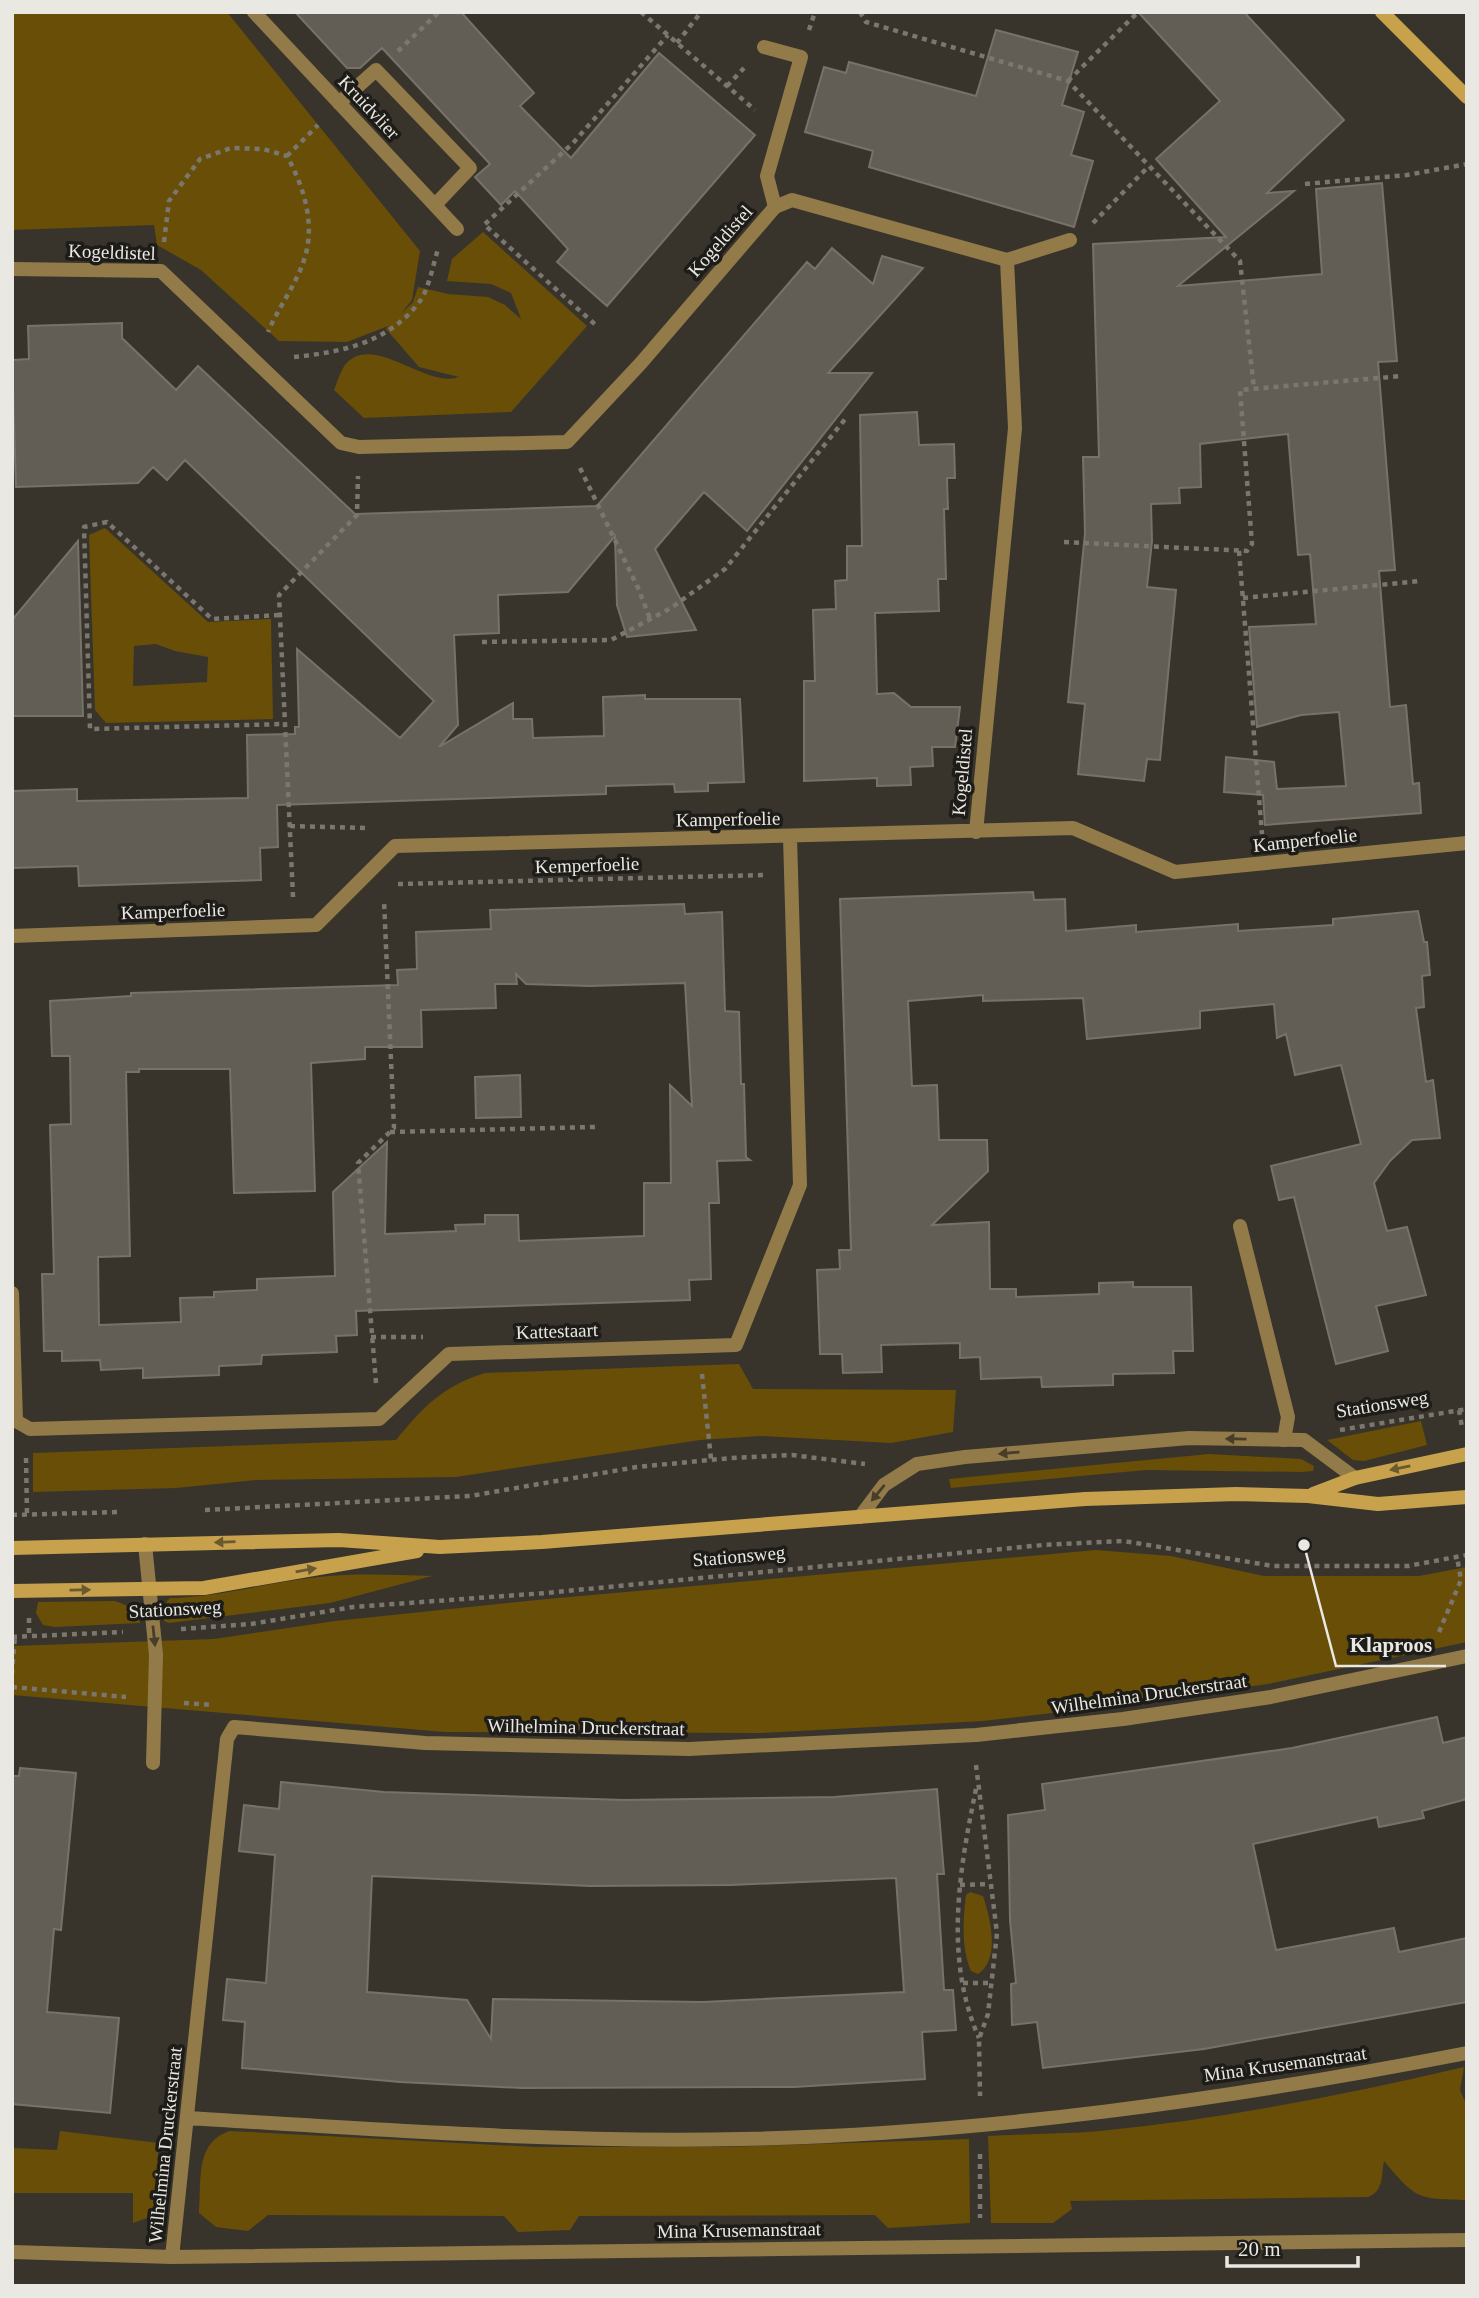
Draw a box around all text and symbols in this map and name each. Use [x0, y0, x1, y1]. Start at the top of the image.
street label: Kruidvlier [334, 71, 404, 144]
street label: Kogeldistel [683, 201, 757, 281]
street label: Kogeldistel [68, 240, 156, 264]
street label: Kogeldistel [948, 727, 976, 817]
street label: Kamperfoelie [676, 808, 780, 830]
street label: Kamperfoelie [1252, 824, 1358, 856]
street label: Kemperfoelie [534, 853, 640, 877]
street label: Kamperfoelie [120, 899, 226, 923]
street label: Kattestaart [516, 1319, 599, 1343]
street label: Stationsweg [1334, 1386, 1430, 1422]
one-way arrow [1225, 1433, 1247, 1445]
one-way arrow [998, 1448, 1020, 1459]
one-way arrow [1389, 1463, 1411, 1474]
one-way arrow [871, 1485, 886, 1502]
one-way arrow [214, 1536, 236, 1547]
street label: Stationsweg [692, 1541, 787, 1571]
one-way arrow [296, 1564, 318, 1575]
one-way arrow [70, 1584, 92, 1596]
street label: Stationsweg [128, 1596, 222, 1622]
callout: Klaproos [1336, 1624, 1446, 1666]
one-way arrow [149, 1625, 160, 1647]
text: Klaproos [1350, 1633, 1432, 1657]
street label: Wilhelmina Druckerstraat [1050, 1670, 1249, 1718]
street label: Wilhelmina Druckerstraat [487, 1715, 685, 1739]
street label: Mina Krusemanstraat [1202, 2042, 1368, 2086]
street label: Wilhelmina Druckerstraat [144, 2045, 186, 2244]
street label: Mina Krusemanstraat [657, 2218, 822, 2242]
scale bar [1227, 2224, 1358, 2268]
text: 20 m [1238, 2237, 1281, 2261]

